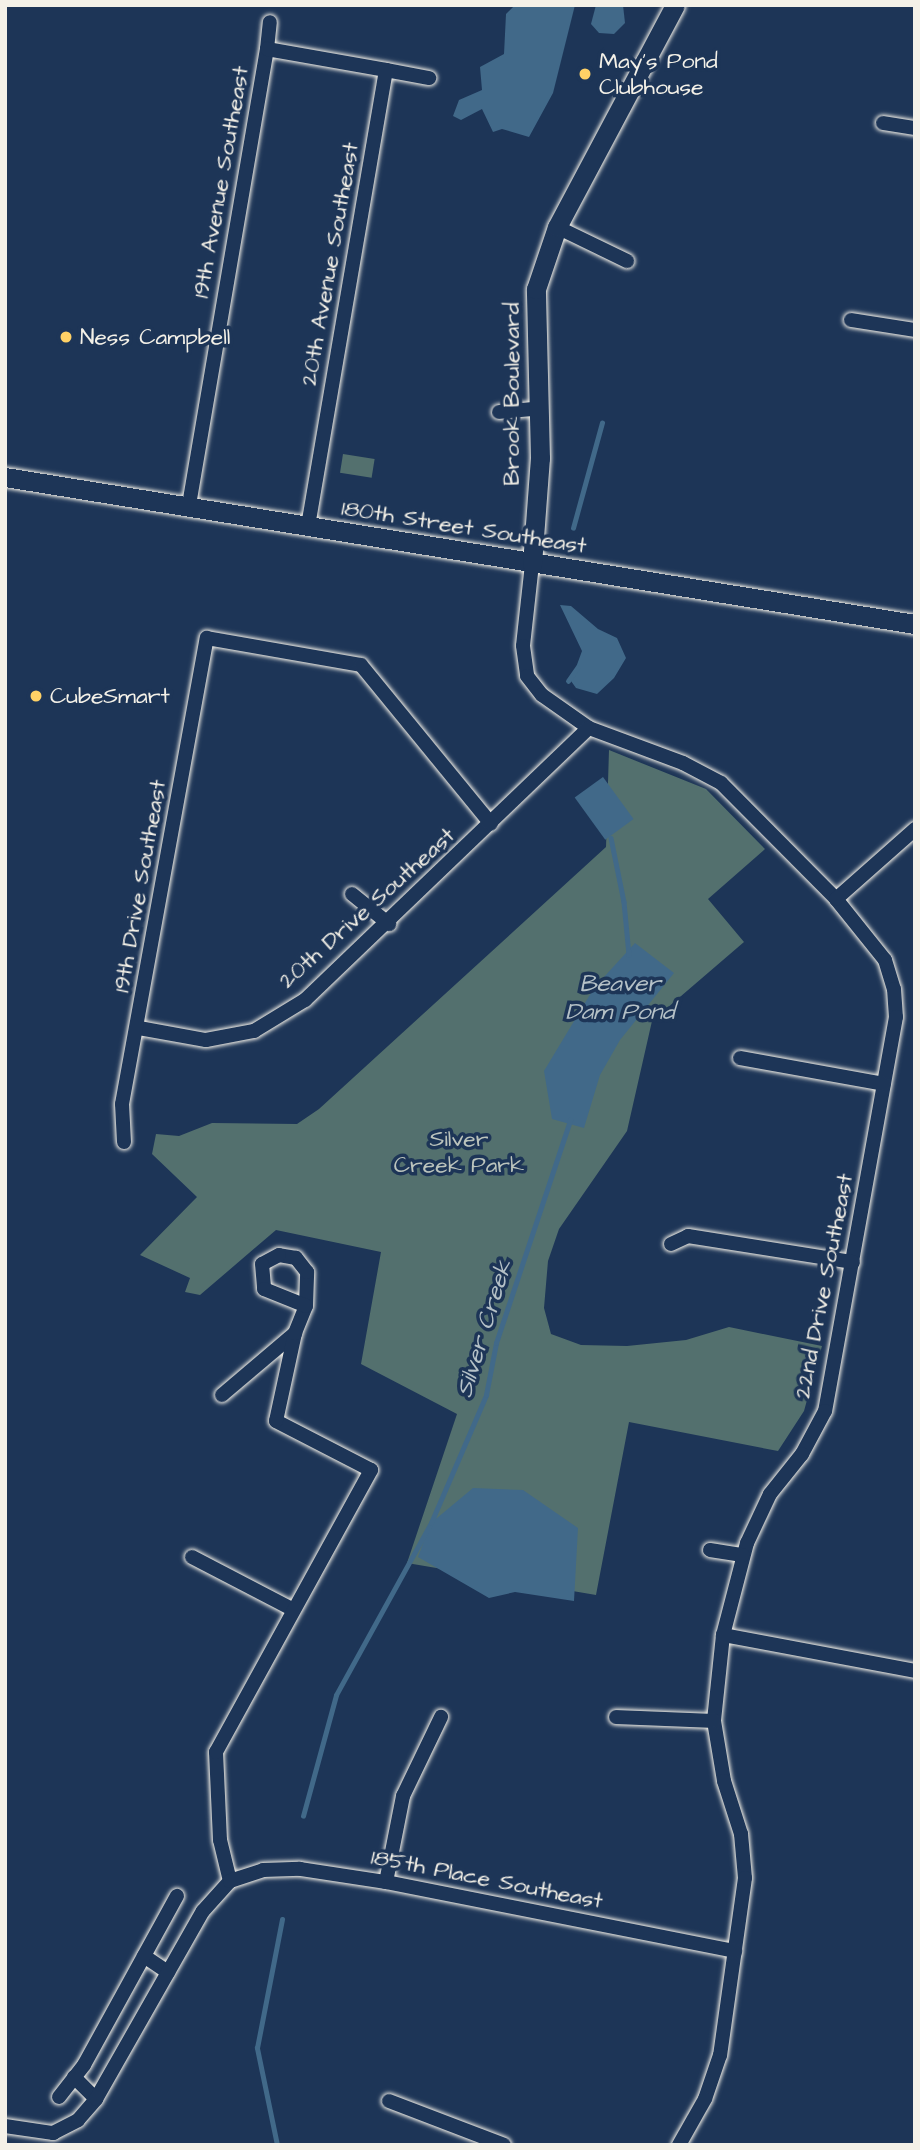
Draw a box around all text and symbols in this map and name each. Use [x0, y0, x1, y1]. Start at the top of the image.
place label: May's Pond Clubhouse [599, 47, 718, 101]
street label: 19th Avenue Southeast [187, 64, 255, 300]
marker: May's Pond Clubhouse [577, 66, 593, 82]
street label: 20th Avenue Southeast [295, 140, 365, 388]
street label: Brook Boulevard [498, 302, 526, 486]
place label: Ness Campbell [80, 323, 230, 351]
marker: Ness Campbell [58, 329, 74, 345]
street label: 180th Street Southeast [340, 494, 588, 560]
place label: CubeSmart [50, 682, 170, 710]
marker: CubeSmart [28, 688, 44, 704]
street label: 19th Drive Southeast [108, 777, 172, 995]
street label: 20th Drive Southeast [273, 822, 461, 994]
water label: Beaver Dam Pond [565, 971, 675, 1027]
park label: Silver Creek Park [394, 1125, 524, 1179]
street label: 22nd Drive Southeast [789, 1171, 859, 1401]
water label: Silver Creek [450, 1257, 520, 1401]
street label: 185th Place Southeast [369, 1843, 605, 1915]

